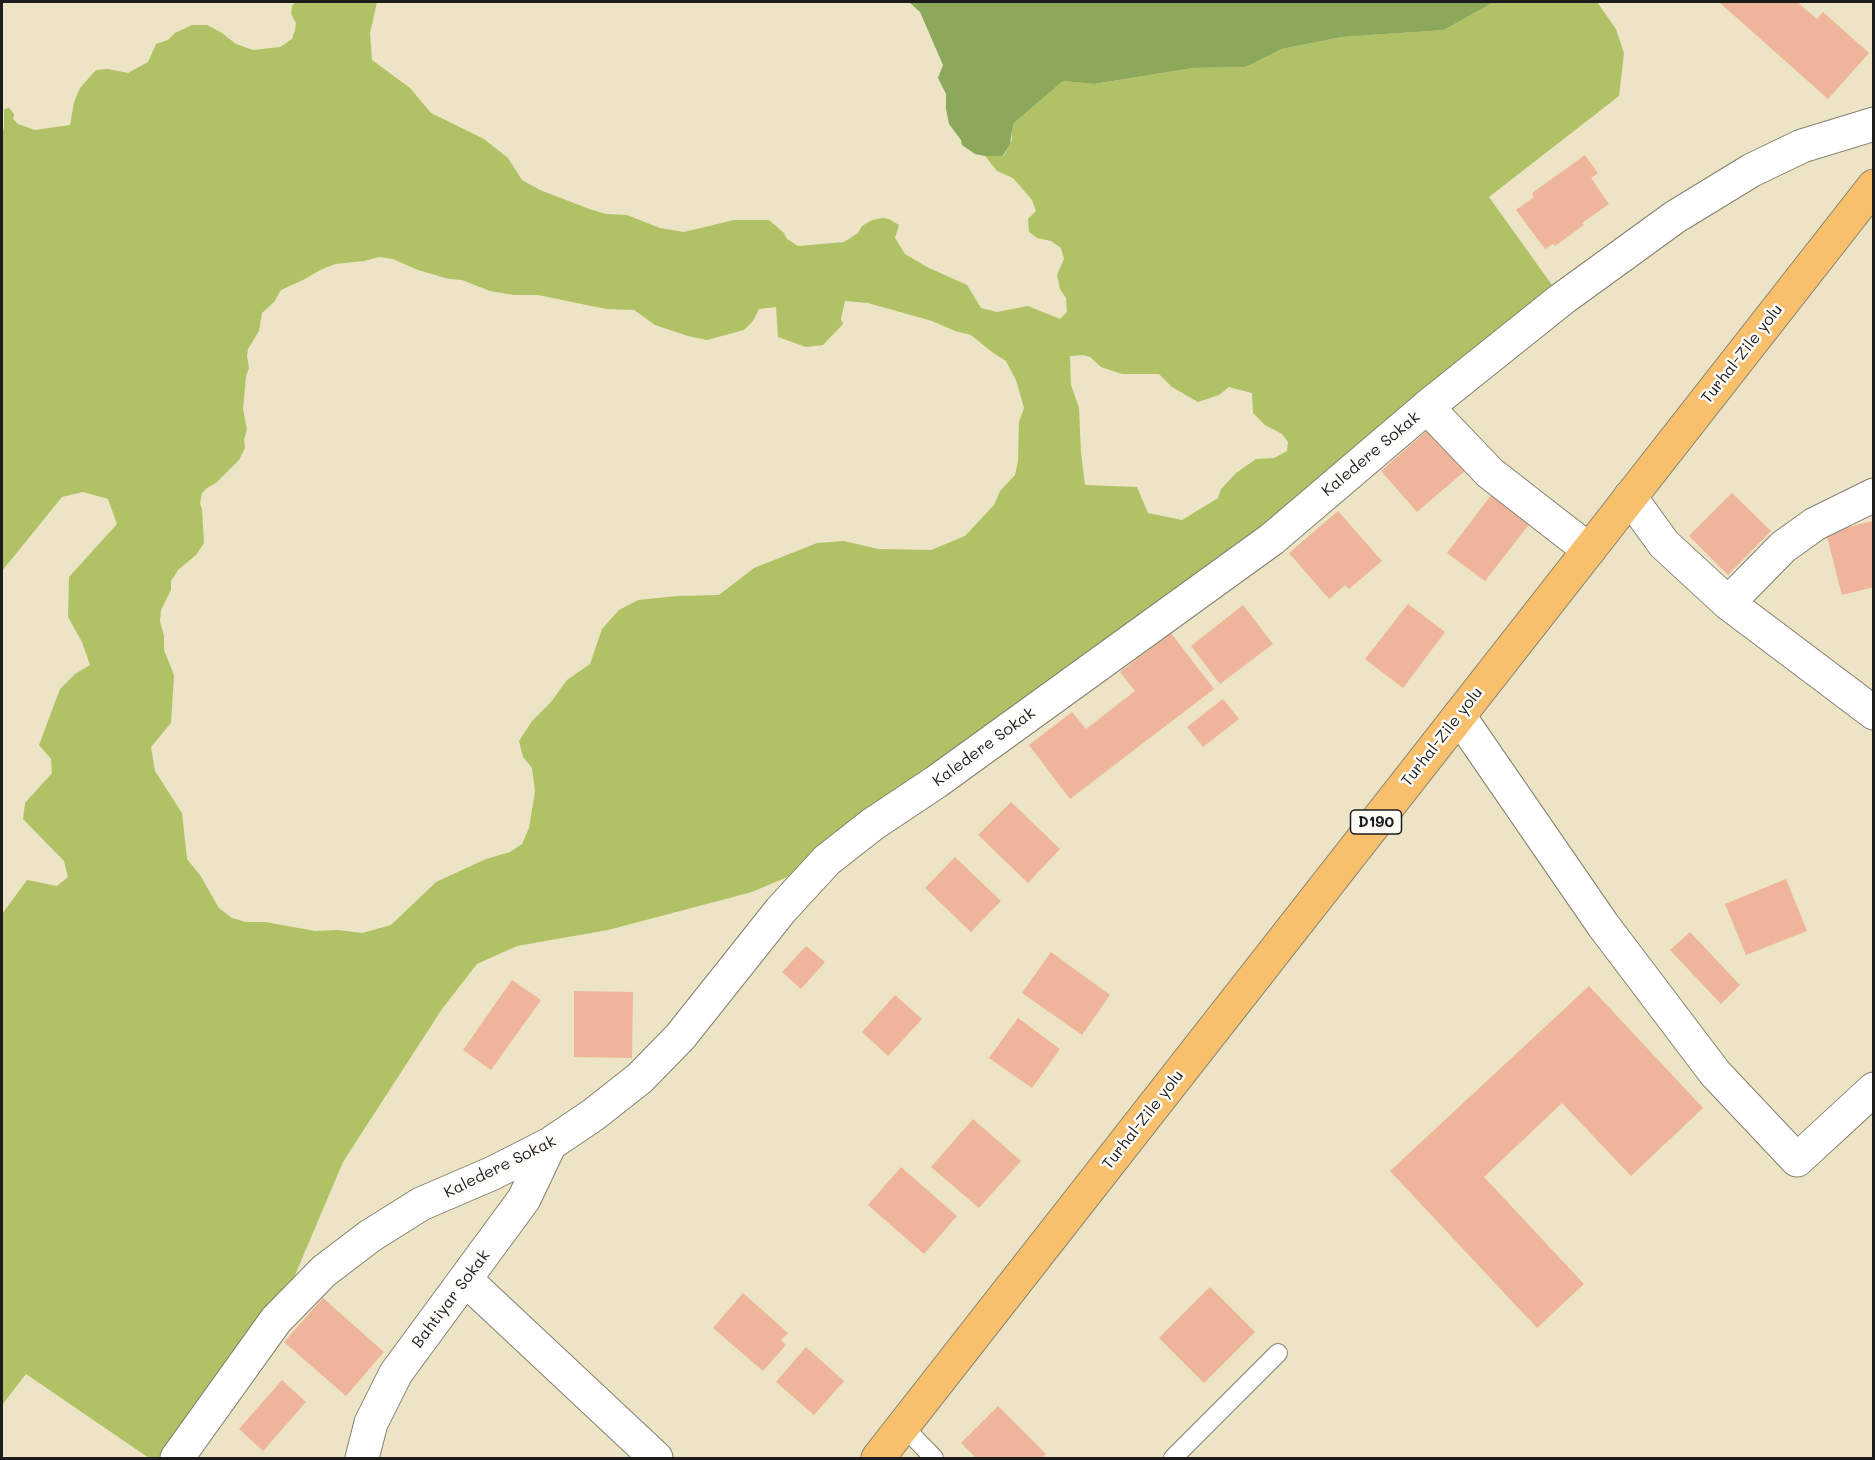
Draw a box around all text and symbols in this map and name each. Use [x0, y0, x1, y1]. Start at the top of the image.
street label: Turhal-Zile yolu [1697, 301, 1787, 407]
street label: Kaledere Sokak [1318, 407, 1424, 501]
street label: Turhal-Zile yolu [1397, 684, 1487, 790]
street label: Kaledere Sokak [929, 703, 1039, 791]
road number: D190 [1350, 810, 1402, 834]
street label: Turhal-Zile yolu [1098, 1067, 1188, 1173]
street label: Kaledere Sokak [441, 1132, 559, 1202]
street label: Bahtiyar Sokak [408, 1246, 494, 1352]

